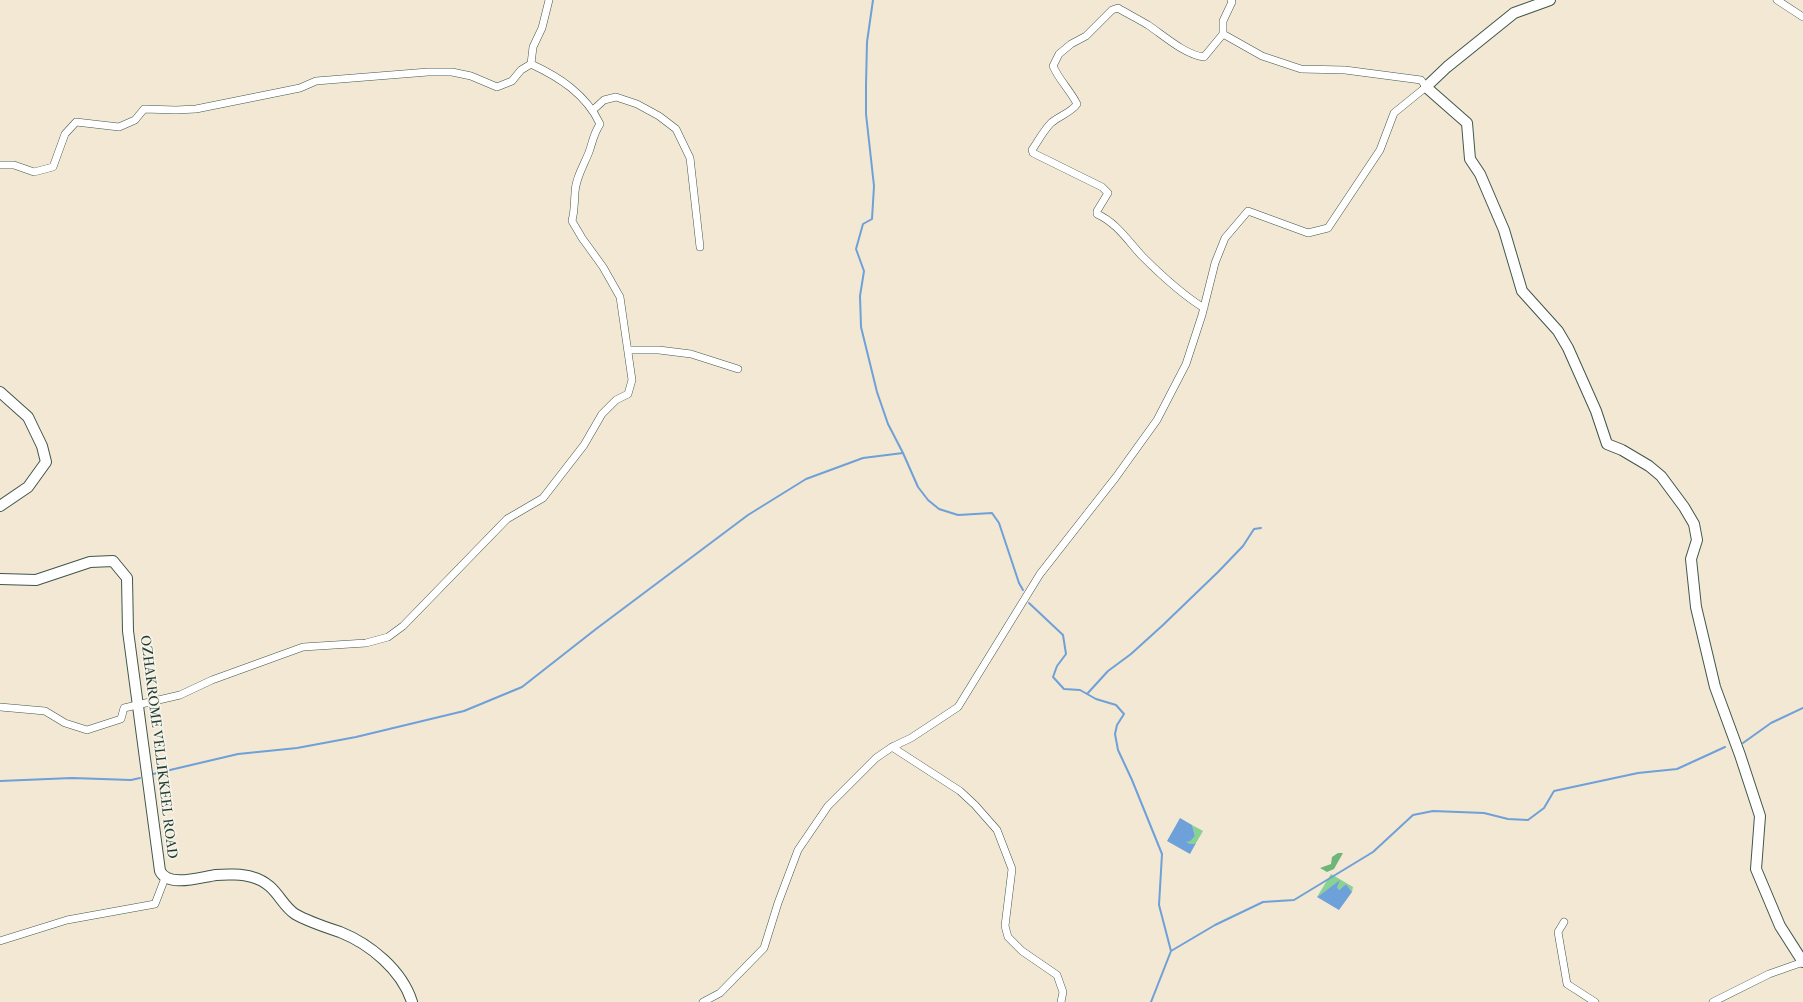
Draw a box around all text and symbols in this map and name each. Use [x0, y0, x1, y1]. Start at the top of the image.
street label: OZHAKROME VELLIKKEEL ROAD [136, 634, 180, 860]

